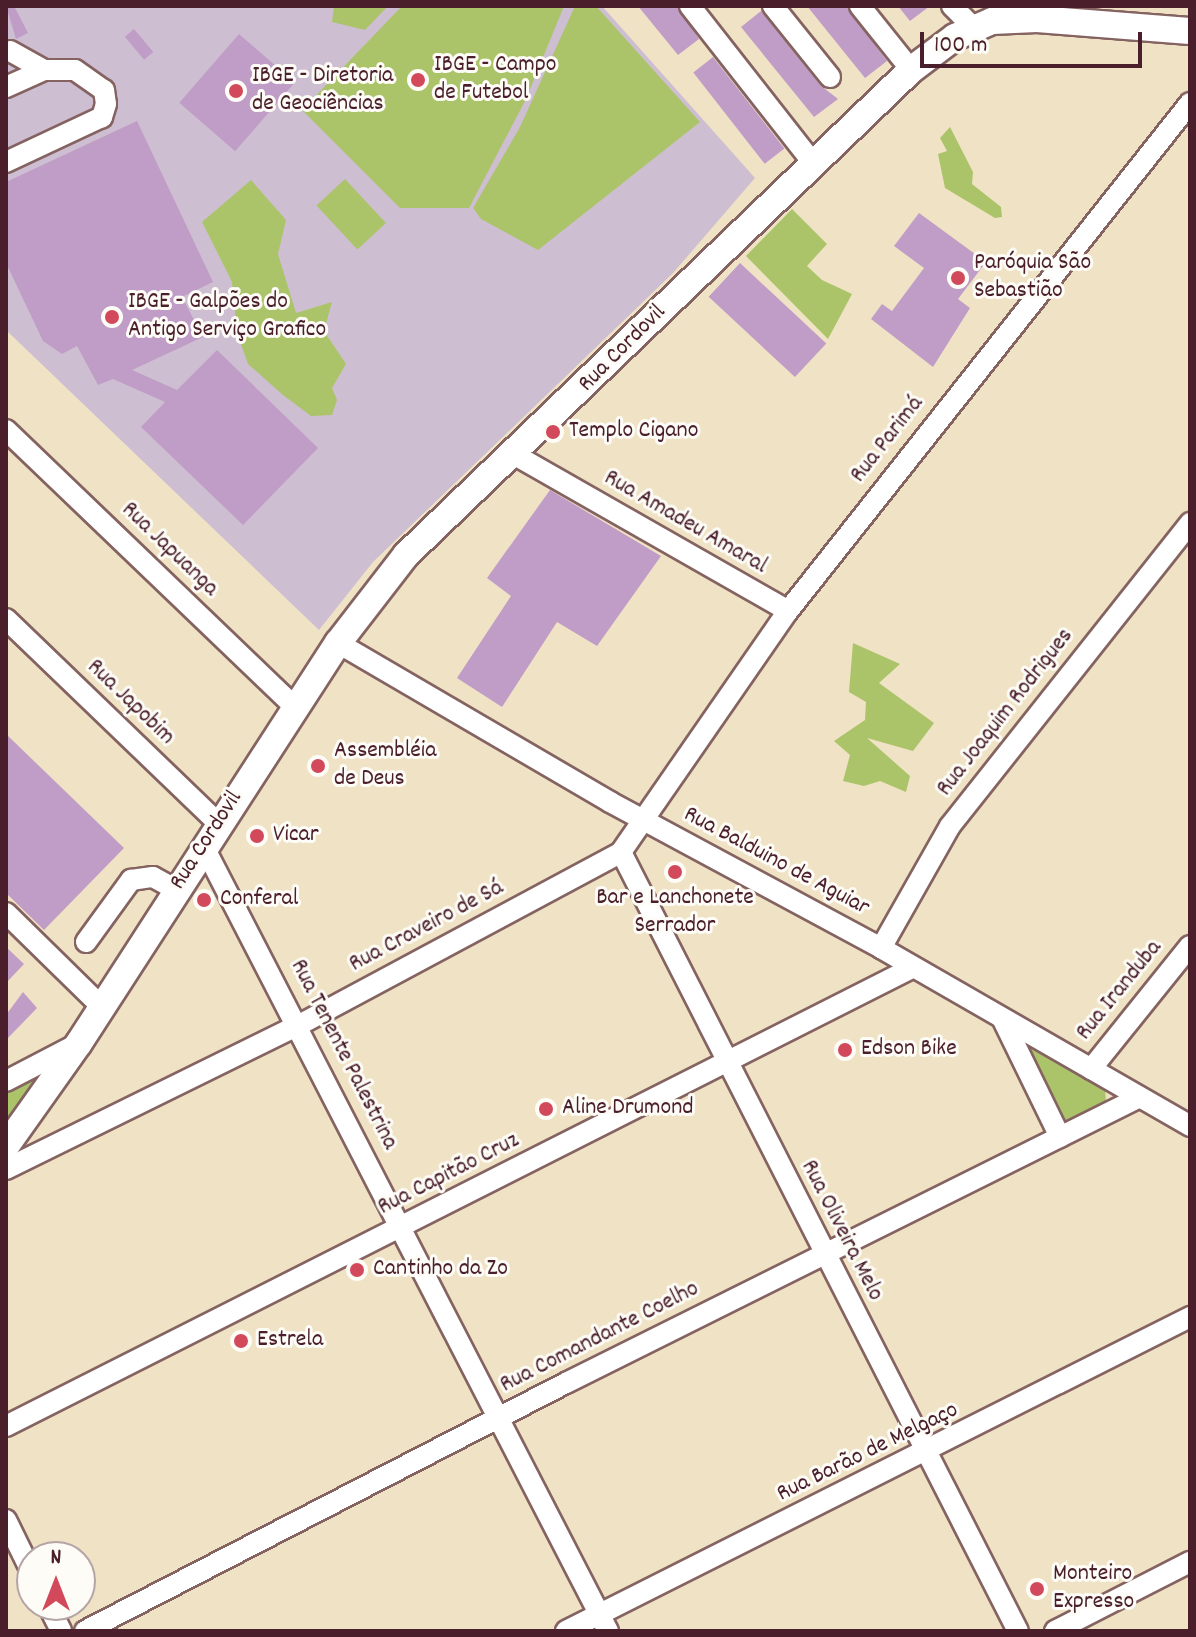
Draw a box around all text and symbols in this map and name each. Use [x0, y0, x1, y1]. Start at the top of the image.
scale bar [924, 16, 1146, 66]
text: 100 m [934, 29, 987, 63]
place label: IBGE - Campo de Futebol [434, 52, 556, 108]
place label: IBGE - Diretoria de Geociências [252, 63, 393, 119]
marker: IBGE - Campo de Futebol [409, 71, 427, 89]
marker: IBGE - Diretoria de Geociências [227, 82, 245, 100]
place label: Paróquia São Sebastião [974, 250, 1091, 306]
marker: Paróquia São Sebastião [949, 269, 967, 287]
place label: IBGE - Galpões do Antigo Serviço Grafico [128, 289, 326, 345]
street label: Rua Cordovil [573, 299, 673, 399]
marker: IBGE - Galpões do Antigo Serviço Grafico [103, 308, 121, 326]
street label: Rua Parimá [845, 391, 931, 489]
place label: Templo Cigano [569, 418, 698, 446]
marker: Templo Cigano [544, 423, 562, 441]
street label: Rua Amadeu Amaral [598, 465, 772, 581]
street label: Rua Japuanga [114, 496, 224, 604]
street label: Rua Joaquim Rodrigues [931, 623, 1081, 803]
street label: Rua Japobim [80, 654, 180, 752]
place label: Assembléia de Deus [334, 738, 436, 794]
marker: Assembléia de Deus [309, 757, 327, 775]
street label: Rua Cordovil [164, 786, 250, 896]
street label: Rua Balduino de Aguiar [678, 801, 874, 923]
place label: Vicar [273, 822, 319, 850]
marker: Vicar [248, 827, 266, 845]
marker: Bar e Lanchonete Serrador [666, 863, 684, 881]
street label: Rua Craveiro de Sá [345, 874, 509, 980]
place label: Bar e Lanchonete Serrador [596, 885, 754, 941]
place label: Conferal [220, 886, 299, 914]
marker: Conferal [195, 891, 213, 909]
street label: Rua Iranduba [1071, 935, 1169, 1047]
street label: Rua Tenente Palestrina [283, 955, 403, 1155]
place label: Edson Bike [861, 1036, 957, 1064]
marker: Edson Bike [836, 1041, 854, 1059]
place label: Aline Drumond [562, 1095, 693, 1123]
marker: Aline Drumond [537, 1100, 555, 1118]
street label: Rua Capitão Cruz [374, 1127, 524, 1223]
street label: Rua Oliveira Melo [793, 1156, 889, 1306]
place label: Cantinho da Zo [373, 1256, 508, 1284]
marker: Cantinho da Zo [348, 1261, 366, 1279]
street label: Rua Comandante Coelho [496, 1275, 704, 1401]
place label: Estrela [257, 1327, 323, 1355]
marker: Estrela [232, 1332, 250, 1350]
street label: Rua Barão de Melgaço [773, 1397, 963, 1509]
north arrow [16, 1541, 96, 1621]
text: N [51, 1543, 61, 1574]
place label: Monteiro Expresso [1053, 1561, 1134, 1617]
marker: Monteiro Expresso [1028, 1580, 1046, 1598]

